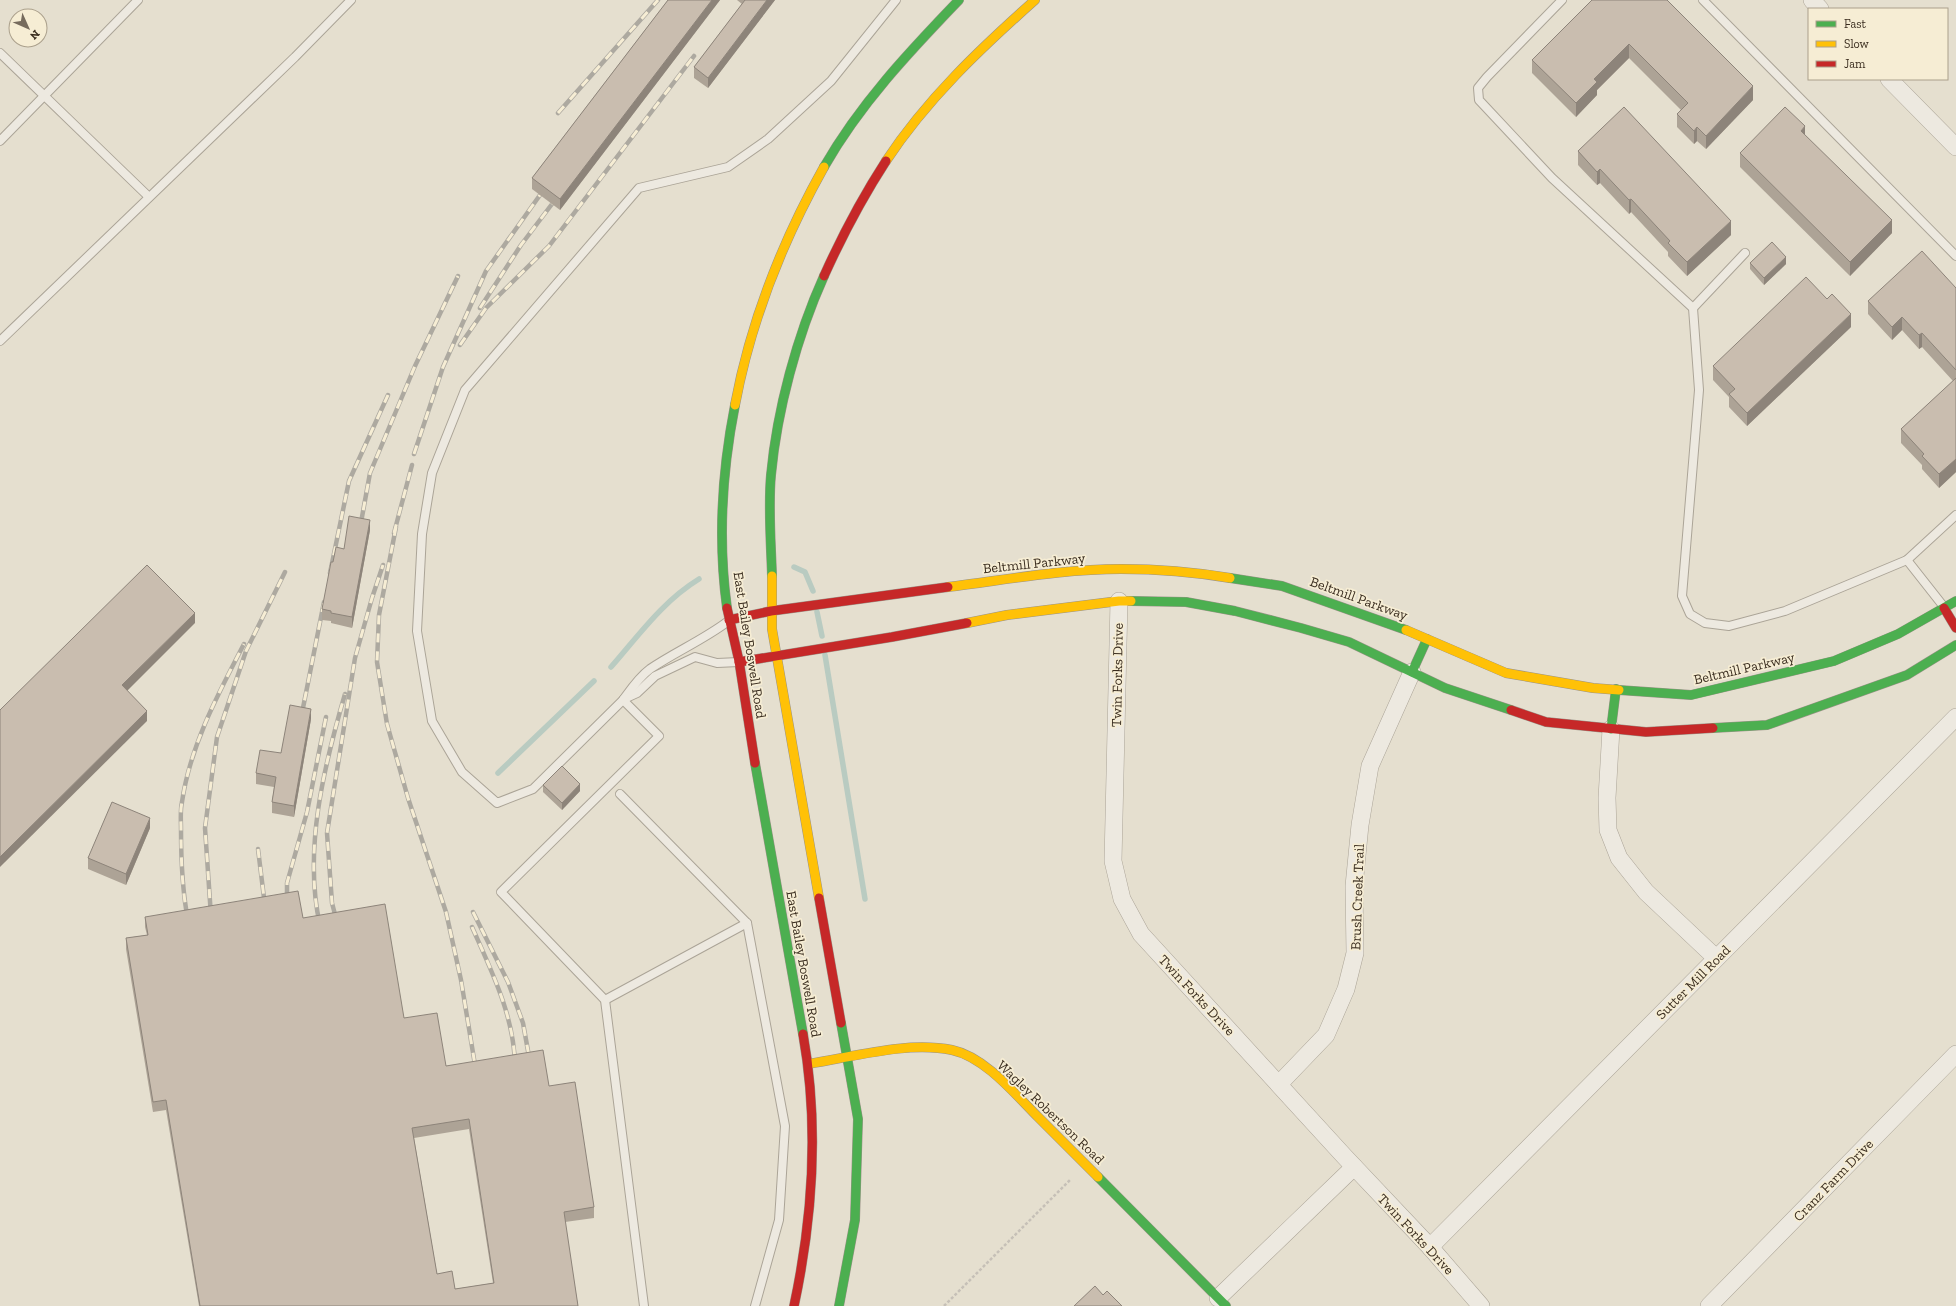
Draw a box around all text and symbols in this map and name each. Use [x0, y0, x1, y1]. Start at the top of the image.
north arrow [8, 8, 48, 48]
legend [1808, 8, 1948, 80]
text: Fast [1844, 17, 1867, 31]
text: N [27, 27, 42, 43]
text: Slow [1844, 37, 1870, 51]
text: Jam [1844, 57, 1866, 71]
street label: Beltmill Parkway [982, 550, 1087, 577]
street label: East Bailey Boswell Road [730, 570, 770, 720]
street label: Beltmill Parkway [1308, 573, 1411, 624]
street label: Twin Forks Drive [1108, 622, 1127, 727]
street label: Beltmill Parkway [1692, 648, 1797, 688]
street label: Brush Creek Trail [1347, 843, 1368, 950]
street label: East Bailey Boswell Road [782, 890, 825, 1039]
street label: Sutter Mill Road [1653, 941, 1734, 1023]
street label: Twin Forks Drive [1155, 951, 1239, 1040]
street label: Wagley Robertson Road [994, 1057, 1108, 1168]
street label: Cranz Farm Drive [1790, 1135, 1877, 1225]
street label: Twin Forks Drive [1374, 1190, 1458, 1279]

